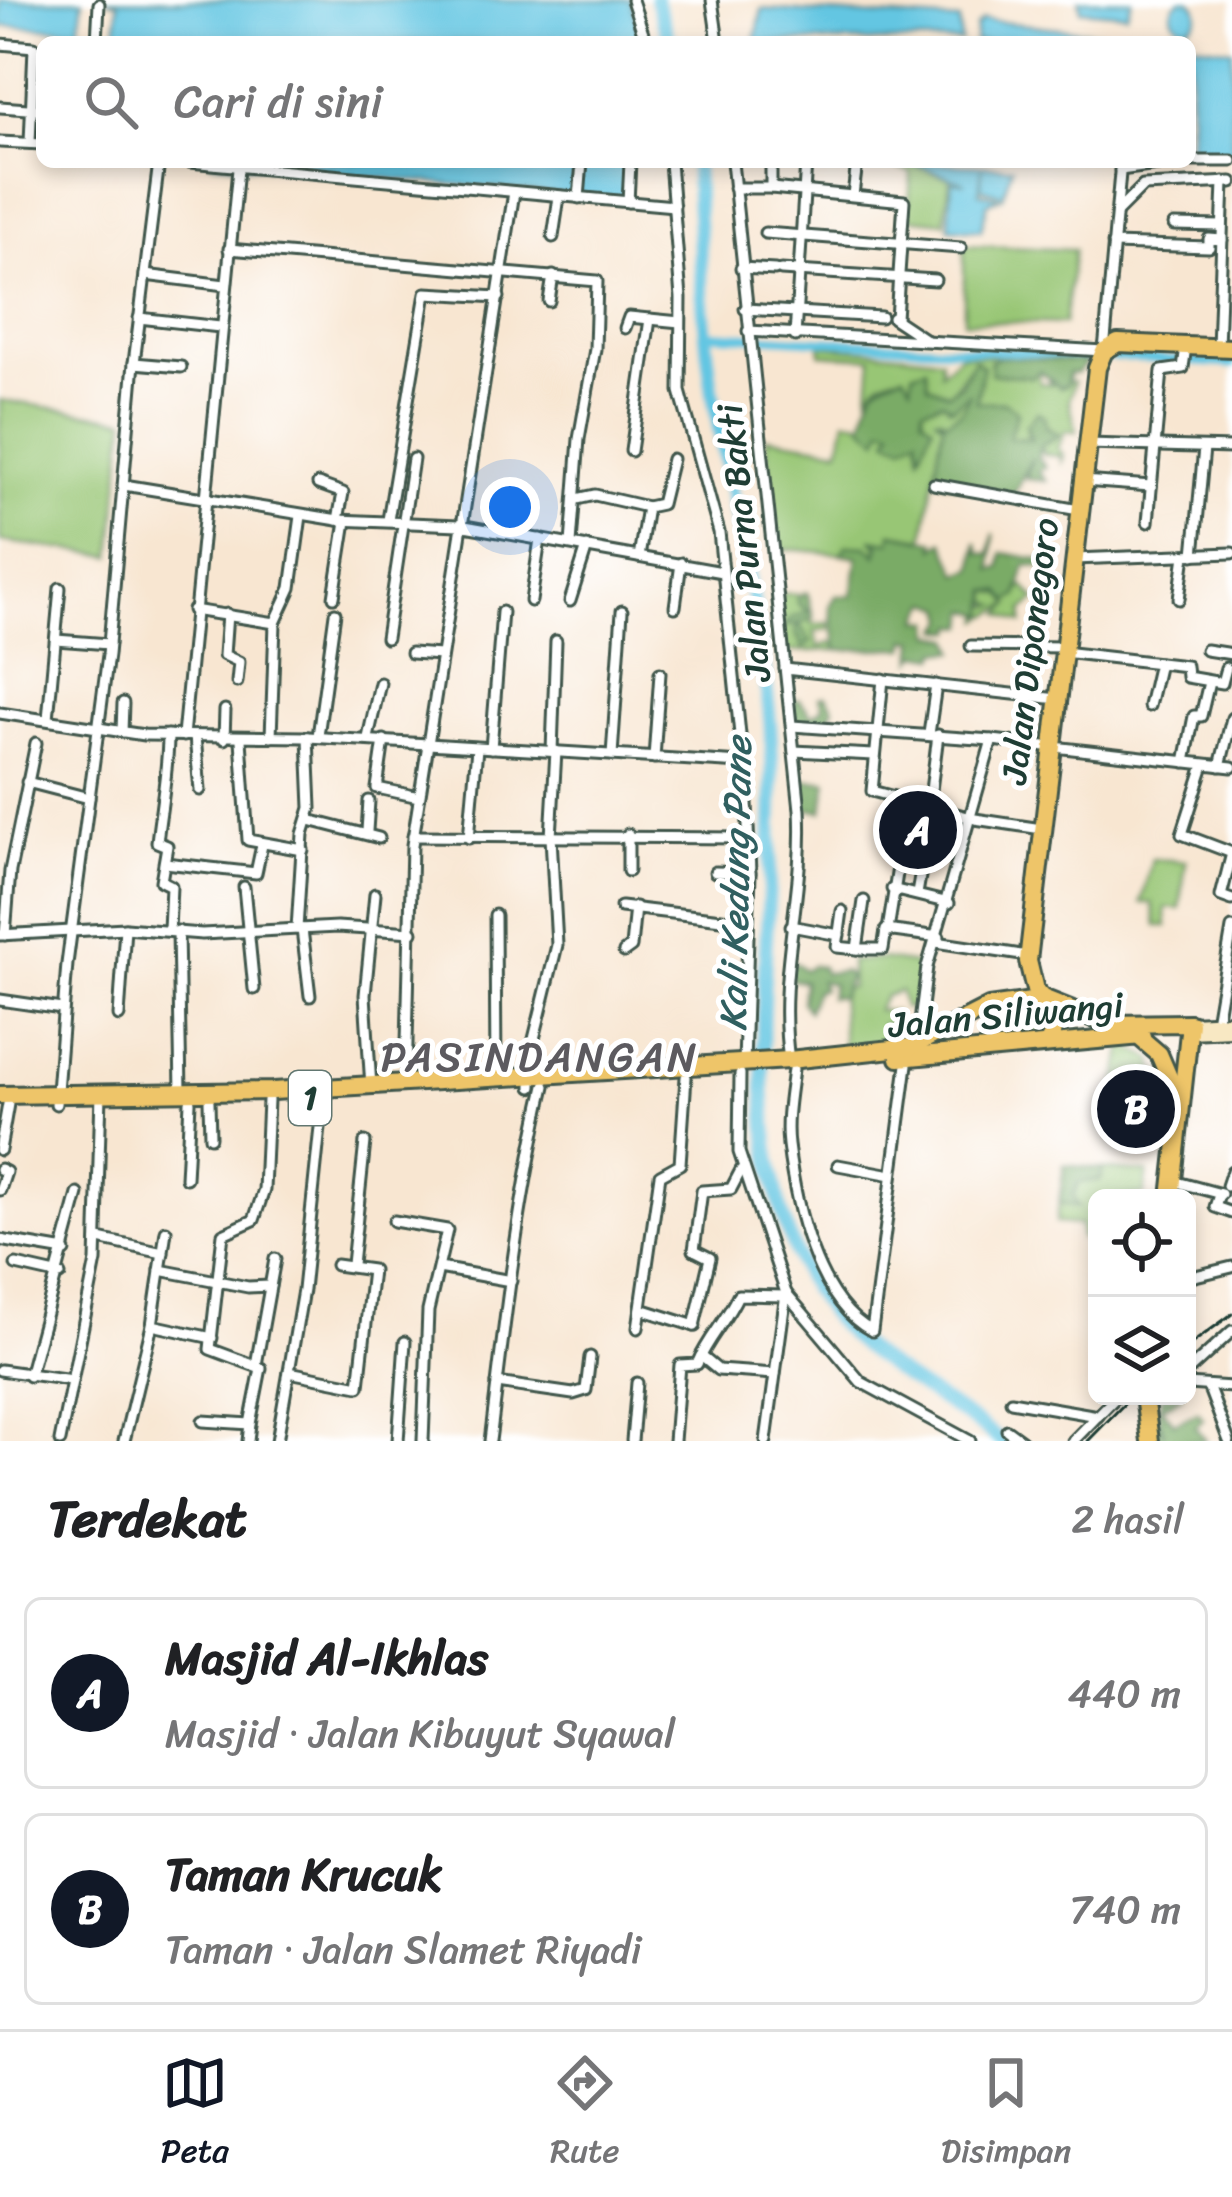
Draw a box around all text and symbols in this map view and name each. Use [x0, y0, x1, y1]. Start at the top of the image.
search box [36, 36, 1196, 168]
text: Cari di sini [174, 62, 383, 142]
icon: search [78, 69, 144, 135]
street label: Jalan Purna Bakti [697, 400, 791, 687]
your location [480, 477, 540, 537]
street label: Jalan Diponegoro [982, 514, 1078, 790]
water label: Kali Kedung Pane [698, 734, 772, 1031]
pin: A [879, 785, 957, 875]
street label: Jalan Siliwangi [884, 973, 1127, 1057]
district label: PASINDANGAN [381, 1020, 699, 1094]
pin: B [1097, 1064, 1175, 1154]
road number: 1 [289, 1071, 331, 1125]
map controls [1088, 1189, 1196, 1405]
button: locate [1088, 1189, 1196, 1297]
button: layers [1088, 1297, 1196, 1405]
text: Terdekat [48, 1474, 247, 1564]
text: 2 hasil [1072, 1485, 1184, 1554]
text: Masjid Al-Ikhlas [165, 1619, 488, 1699]
text: A [77, 1659, 103, 1728]
text: 440 m [1068, 1659, 1181, 1728]
text: Masjid · Jalan Kibuyut Syawal [165, 1699, 675, 1768]
text: Taman Krucuk [165, 1835, 442, 1915]
text: B [78, 1875, 102, 1944]
text: 740 m [1070, 1875, 1181, 1944]
text: Taman · Jalan Slamet Riyadi [165, 1915, 641, 1984]
tab: Peta [161, 2050, 229, 2180]
tab: Rute [550, 2050, 619, 2180]
tab: Disimpan [941, 2050, 1071, 2180]

